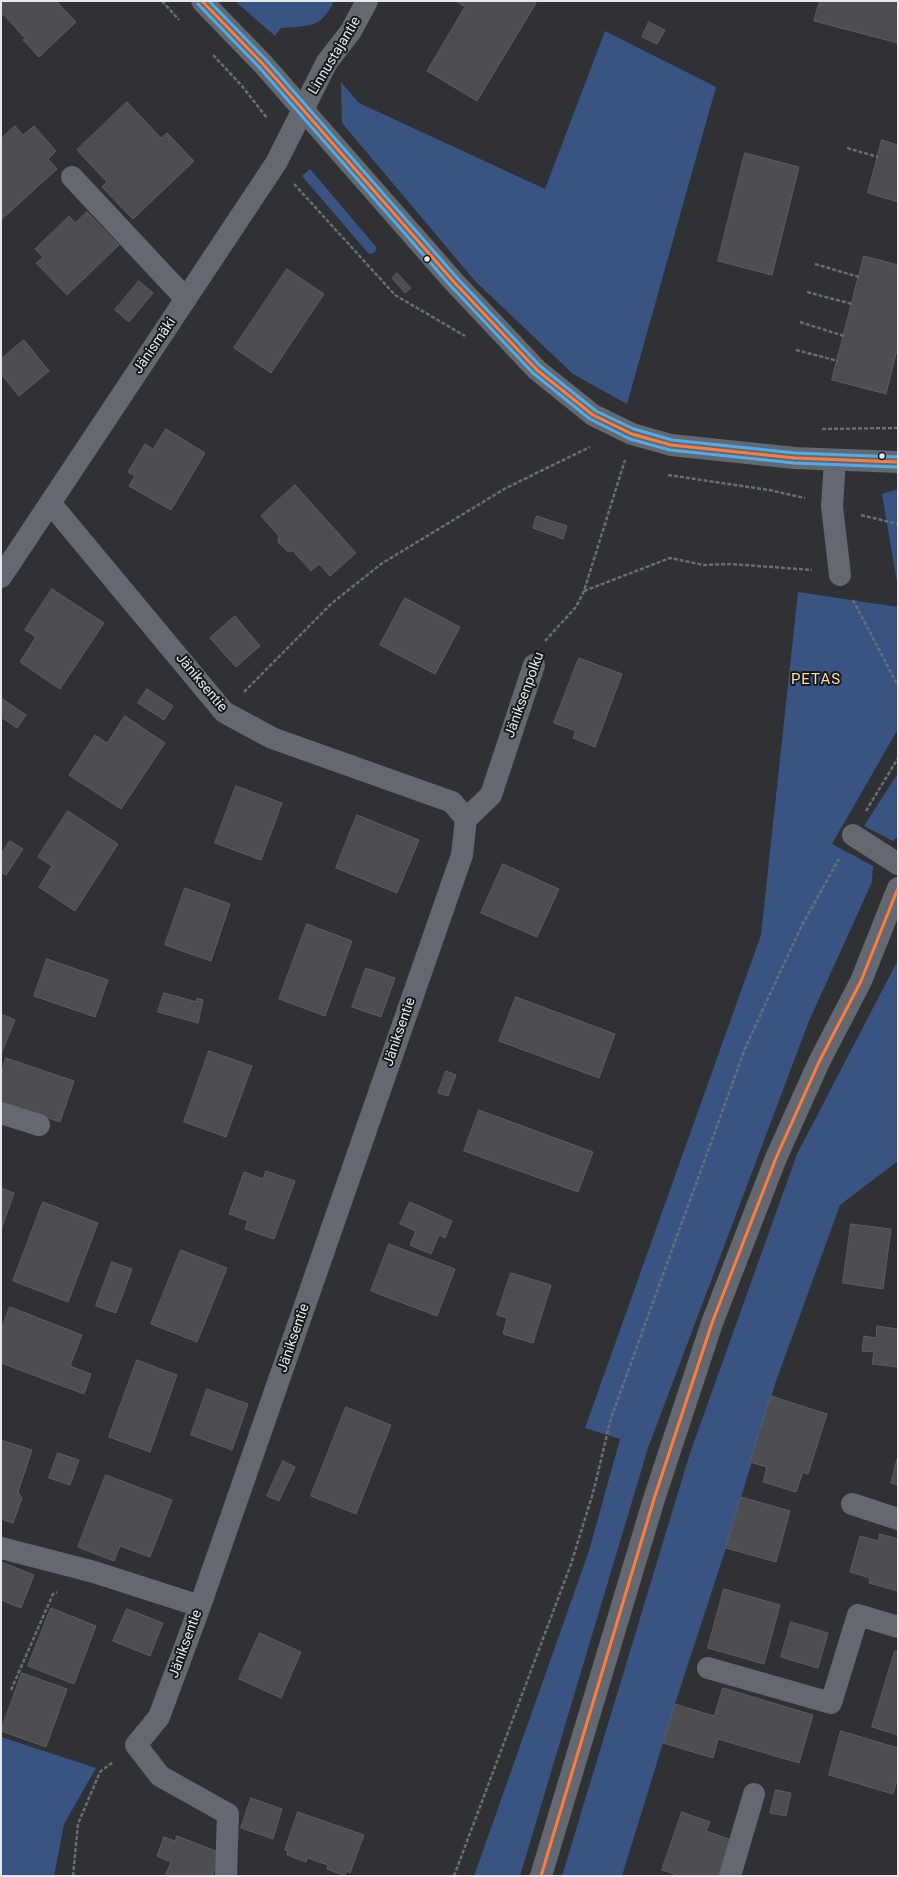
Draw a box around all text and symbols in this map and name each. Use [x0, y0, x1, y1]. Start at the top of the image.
street label: Linnustajantie [305, 14, 365, 98]
unlabelled marker [422, 254, 432, 264]
street label: Jänismäki [130, 315, 180, 377]
unlabelled marker [877, 451, 887, 461]
street label: Jäniksentie [172, 650, 230, 716]
street label: Jäniksenpolku [502, 650, 548, 740]
district label: PETAS [791, 671, 841, 689]
street label: Jäniksentie [380, 996, 420, 1068]
street label: Jäniksentie [274, 1302, 314, 1374]
street label: Jäniksentie [166, 1608, 206, 1680]

